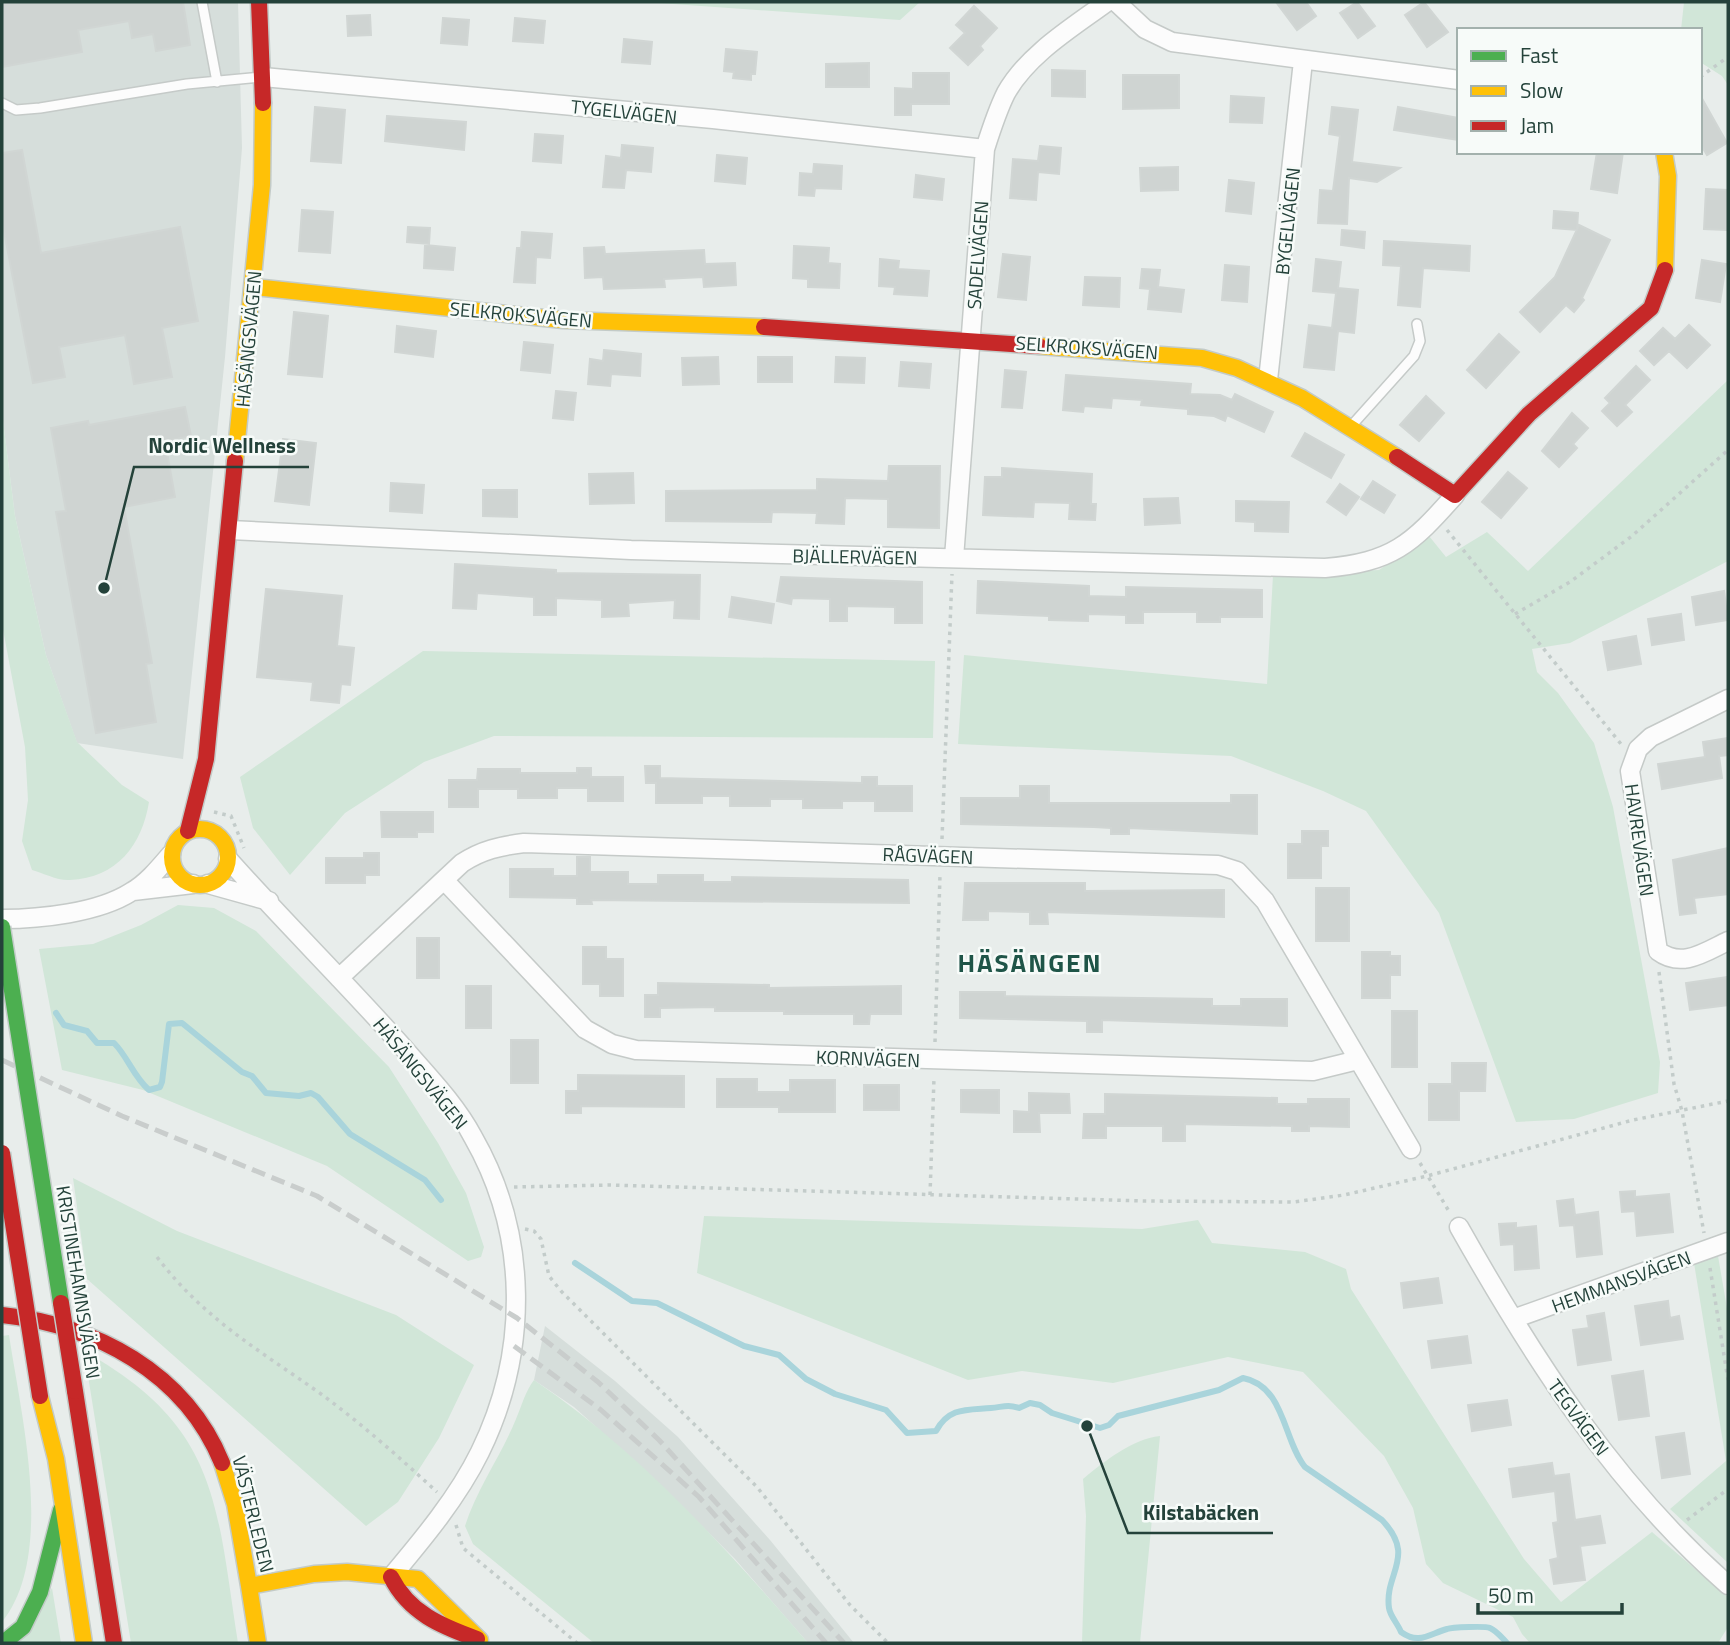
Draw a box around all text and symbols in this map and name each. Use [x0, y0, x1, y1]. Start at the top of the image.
legend [1457, 28, 1702, 154]
text: Fast [1520, 39, 1559, 71]
text: Slow [1520, 74, 1563, 106]
street label: TYGELVÄGEN [570, 91, 678, 131]
text: Jam [1520, 109, 1554, 141]
street label: BYGELVÄGEN [1267, 166, 1307, 276]
street label: SADELVÄGEN [959, 200, 995, 310]
street label: HÄSÄNGSVÄGEN [228, 270, 268, 408]
street label: SELKROKSVÄGEN [449, 293, 593, 335]
street label: SELKROKSVÄGEN [1015, 328, 1159, 366]
callout: Nordic Wellness [134, 425, 309, 467]
text: Nordic Wellness [148, 429, 296, 461]
street label: BJÄLLERVÄGEN [792, 540, 918, 572]
street label: HAVREVÄGEN [1618, 782, 1662, 898]
street label: RÅGVÄGEN [882, 839, 974, 871]
district label: HÄSÄNGEN [958, 943, 1103, 982]
street label: HÄSÄNGSVÄGEN [367, 1011, 475, 1135]
street label: KORNVÄGEN [815, 1042, 921, 1074]
street label: KRISTINEHAMNSVÄGEN [49, 1183, 109, 1381]
street label: HEMMANSVÄGEN [1547, 1242, 1695, 1320]
street label: TEGVÄGEN [1541, 1373, 1617, 1461]
street label: VÄSTERLEDEN [225, 1453, 283, 1575]
callout: Kilstabäcken [1128, 1491, 1273, 1533]
text: Kilstabäcken [1143, 1496, 1259, 1528]
scale bar [1478, 1572, 1622, 1616]
text: 50 m [1488, 1579, 1534, 1611]

